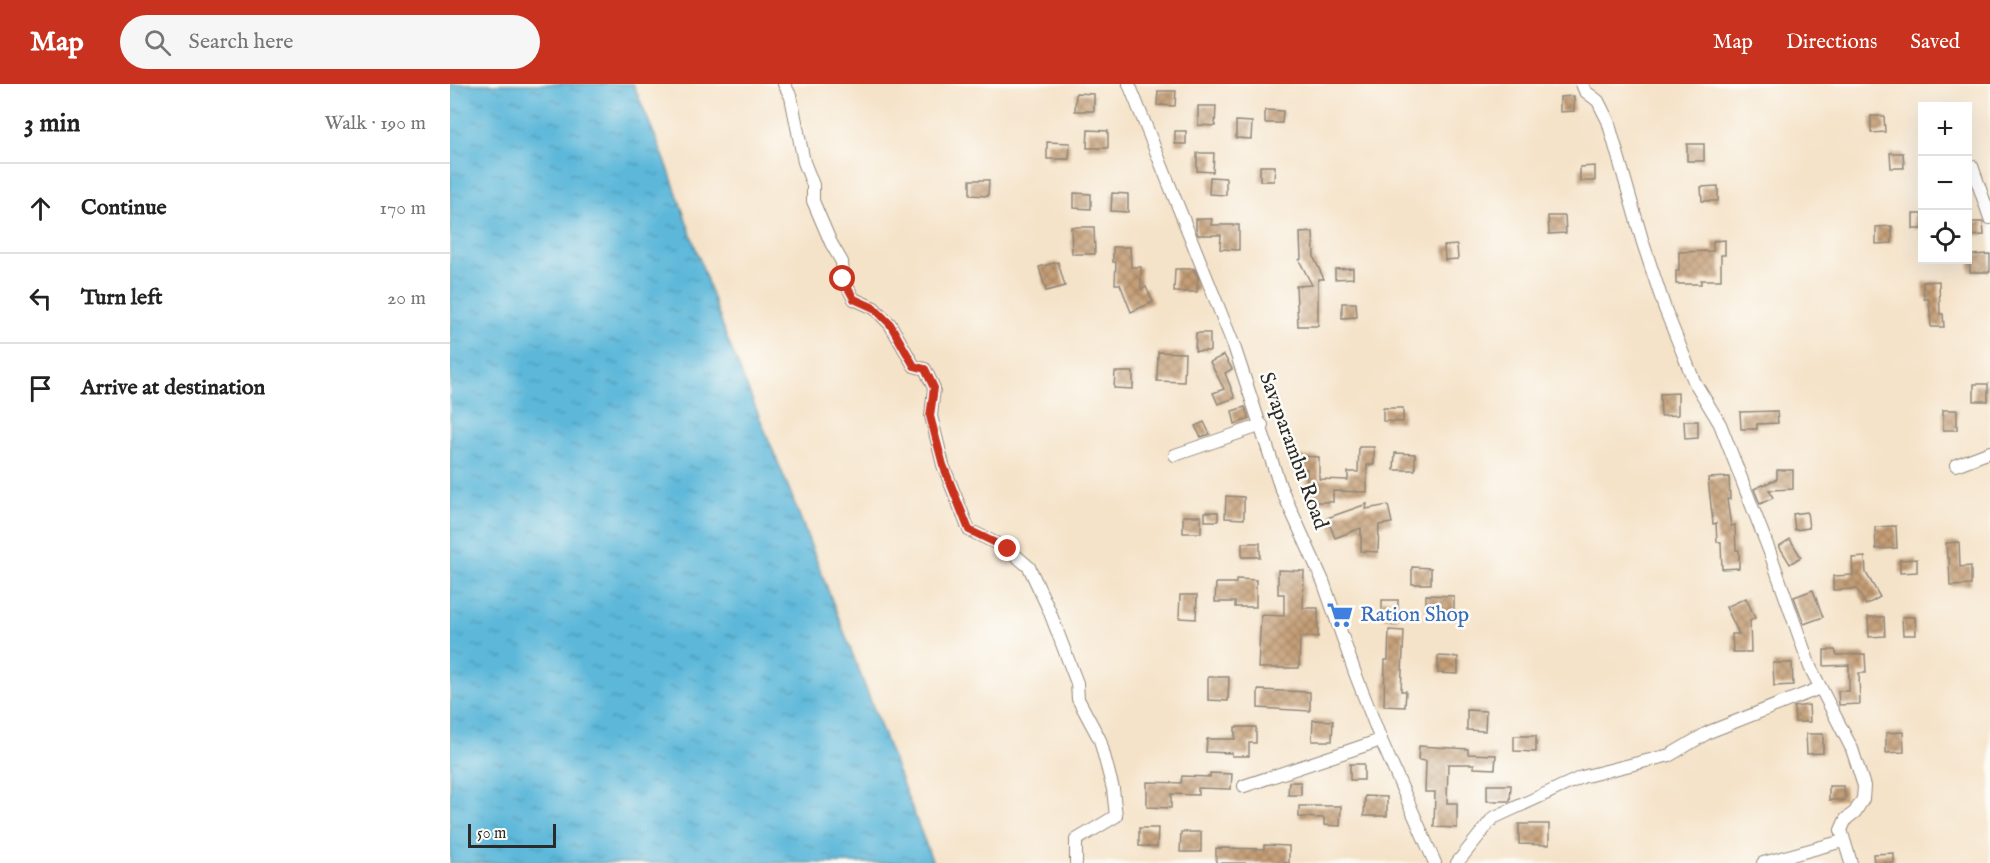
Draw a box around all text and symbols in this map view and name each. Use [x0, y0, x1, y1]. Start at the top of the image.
search box [120, 15, 540, 69]
text: Map [30, 25, 84, 60]
icon: search [141, 26, 174, 59]
text: Search here [189, 28, 293, 56]
text: Map [1713, 29, 1753, 56]
text: Directions [1786, 29, 1877, 56]
text: Saved [1910, 29, 1960, 56]
map controls [1918, 102, 1972, 264]
button: + [1918, 102, 1972, 156]
text: 3 min [24, 107, 80, 140]
text: Walk · 190 m [324, 111, 426, 136]
button: − [1918, 156, 1972, 210]
icon: ahead [24, 192, 57, 225]
text: Continue [81, 194, 167, 222]
text: 170 m [380, 196, 426, 221]
button: locate [1918, 210, 1972, 264]
route start [829, 265, 855, 291]
icon: left [24, 282, 57, 315]
text: Turn left [81, 284, 163, 312]
text: 20 m [387, 286, 426, 311]
street label: Savaparambu Road [1252, 369, 1334, 534]
icon: arrive [24, 372, 57, 405]
text: Arrive at destination [81, 374, 265, 402]
route end [994, 535, 1020, 561]
supermarket icon: Ration Shop [1325, 600, 1355, 630]
place label: Ration Shop [1360, 602, 1469, 629]
scale bar [468, 821, 556, 848]
text: 50 m [477, 824, 506, 844]

